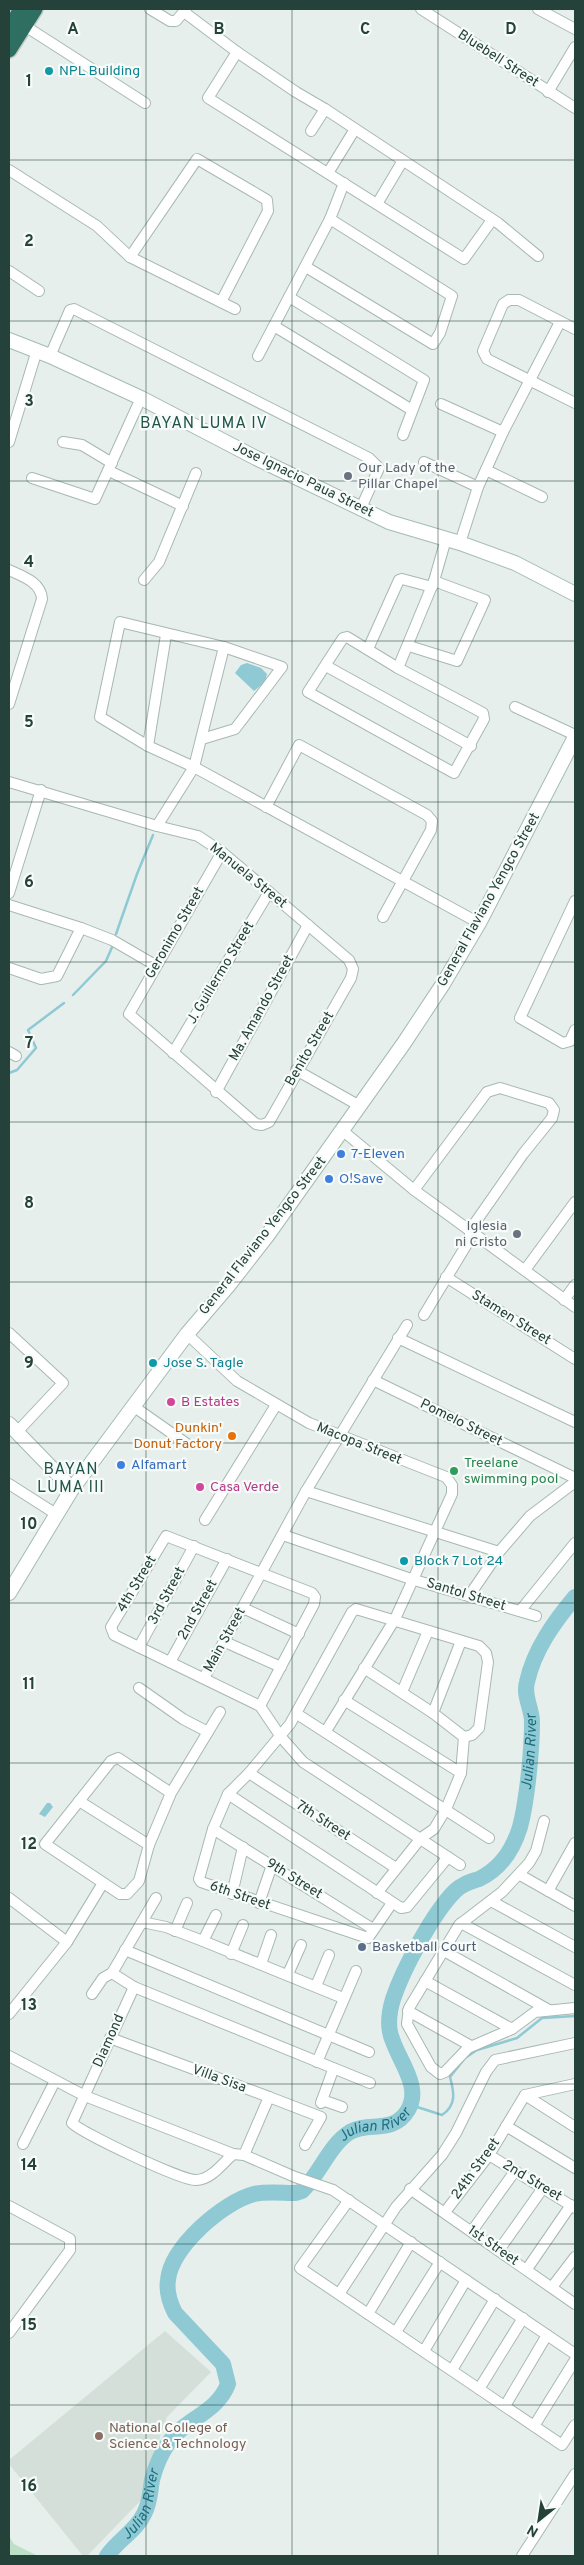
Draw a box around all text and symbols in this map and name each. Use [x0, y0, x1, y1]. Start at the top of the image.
text: A [67, 20, 79, 40]
text: B [213, 20, 225, 40]
text: C [360, 20, 370, 40]
text: D [505, 20, 517, 40]
street label: Bluebell Street [454, 27, 542, 91]
place label: NPL Building [59, 63, 140, 80]
marker: NPL Building [43, 65, 55, 77]
text: 1 [26, 72, 32, 92]
text: 2 [24, 232, 34, 252]
text: 3 [24, 392, 34, 412]
district label: BAYAN LUMA IV [140, 414, 268, 434]
street label: Jose Ignacio Paua Street [230, 438, 376, 522]
place label: Our Lady of the Pillar Chapel [358, 460, 455, 493]
marker: Our Lady of the Pillar Chapel [342, 470, 354, 482]
text: 4 [24, 553, 34, 573]
text: 5 [24, 713, 34, 733]
street label: General Flaviano Yengco Street [434, 810, 544, 990]
street label: Manuela Street [206, 840, 290, 912]
text: 6 [24, 873, 34, 893]
street label: Geronimo Street [142, 884, 208, 982]
street label: J. Guillermo Street [184, 919, 258, 1027]
street label: Ma. Amando Street [226, 952, 298, 1064]
street label: Benito Street [282, 1009, 338, 1089]
text: 7 [25, 1034, 33, 1054]
place label: 7-Eleven [351, 1146, 405, 1163]
marker: 7-Eleven [335, 1148, 347, 1160]
street label: General Flaviano Yengco Street [196, 1153, 330, 1319]
place label: O!Save [339, 1171, 383, 1188]
marker: O!Save [323, 1173, 335, 1185]
text: 8 [24, 1194, 34, 1214]
place label: Iglesia ni Cristo [455, 1218, 507, 1251]
marker: Iglesia ni Cristo [511, 1228, 523, 1240]
street label: Stamen Street [468, 1287, 554, 1349]
text: 9 [24, 1354, 34, 1374]
place label: Jose S. Tagle [163, 1355, 243, 1372]
marker: Jose S. Tagle [147, 1357, 159, 1369]
place label: B Estates [181, 1394, 239, 1411]
marker: B Estates [165, 1396, 177, 1408]
street label: Pomelo Street [417, 1396, 505, 1450]
street label: Macopa Street [314, 1419, 404, 1469]
place label: Dunkin' Donut Factory [133, 1420, 222, 1453]
marker: Dunkin' Donut Factory [226, 1430, 238, 1442]
place label: Treelane swimming pool [464, 1455, 558, 1488]
place label: Alfamart [131, 1457, 187, 1474]
marker: Alfamart [115, 1459, 127, 1471]
district label: BAYAN LUMA III [37, 1460, 105, 1498]
marker: Treelane swimming pool [448, 1465, 460, 1477]
place label: Casa Verde [210, 1479, 279, 1496]
marker: Casa Verde [194, 1481, 206, 1493]
text: 10 [21, 1515, 37, 1535]
street label: 4th Street [113, 1552, 161, 1616]
place label: Block 7 Lot 24 [414, 1553, 503, 1570]
marker: Block 7 Lot 24 [398, 1555, 410, 1567]
street label: 3rd Street [145, 1564, 189, 1628]
street label: Santol Street [424, 1575, 508, 1615]
street label: 2nd Street [174, 1577, 222, 1643]
street label: Main Street [200, 1605, 250, 1675]
text: 11 [23, 1675, 35, 1695]
water label: Julian River [517, 1711, 542, 1791]
street label: 7th Street [293, 1797, 353, 1845]
text: 12 [21, 1835, 37, 1855]
street label: 9th Street [263, 1855, 325, 1903]
street label: 6th Street [207, 1878, 273, 1914]
place label: Basketball Court [372, 1939, 477, 1956]
marker: Basketball Court [356, 1941, 368, 1953]
text: 13 [21, 1996, 37, 2016]
street label: Diamond [90, 2012, 128, 2070]
street label: Villa Sisa [190, 2061, 248, 2097]
water label: Julian River [334, 2103, 417, 2146]
street label: 24th Street [448, 2135, 504, 2203]
text: 14 [21, 2156, 37, 2176]
street label: 2nd Street [499, 2157, 565, 2205]
street label: 1st Street [464, 2222, 522, 2270]
text: 15 [21, 2316, 37, 2336]
place label: National College of Science & Technology [109, 2420, 246, 2453]
marker: National College of Science & Technology [93, 2430, 105, 2442]
water label: Julian River [118, 2465, 165, 2544]
text: 16 [21, 2477, 37, 2497]
north arrow [514, 2495, 564, 2545]
text: N [525, 2520, 542, 2540]

